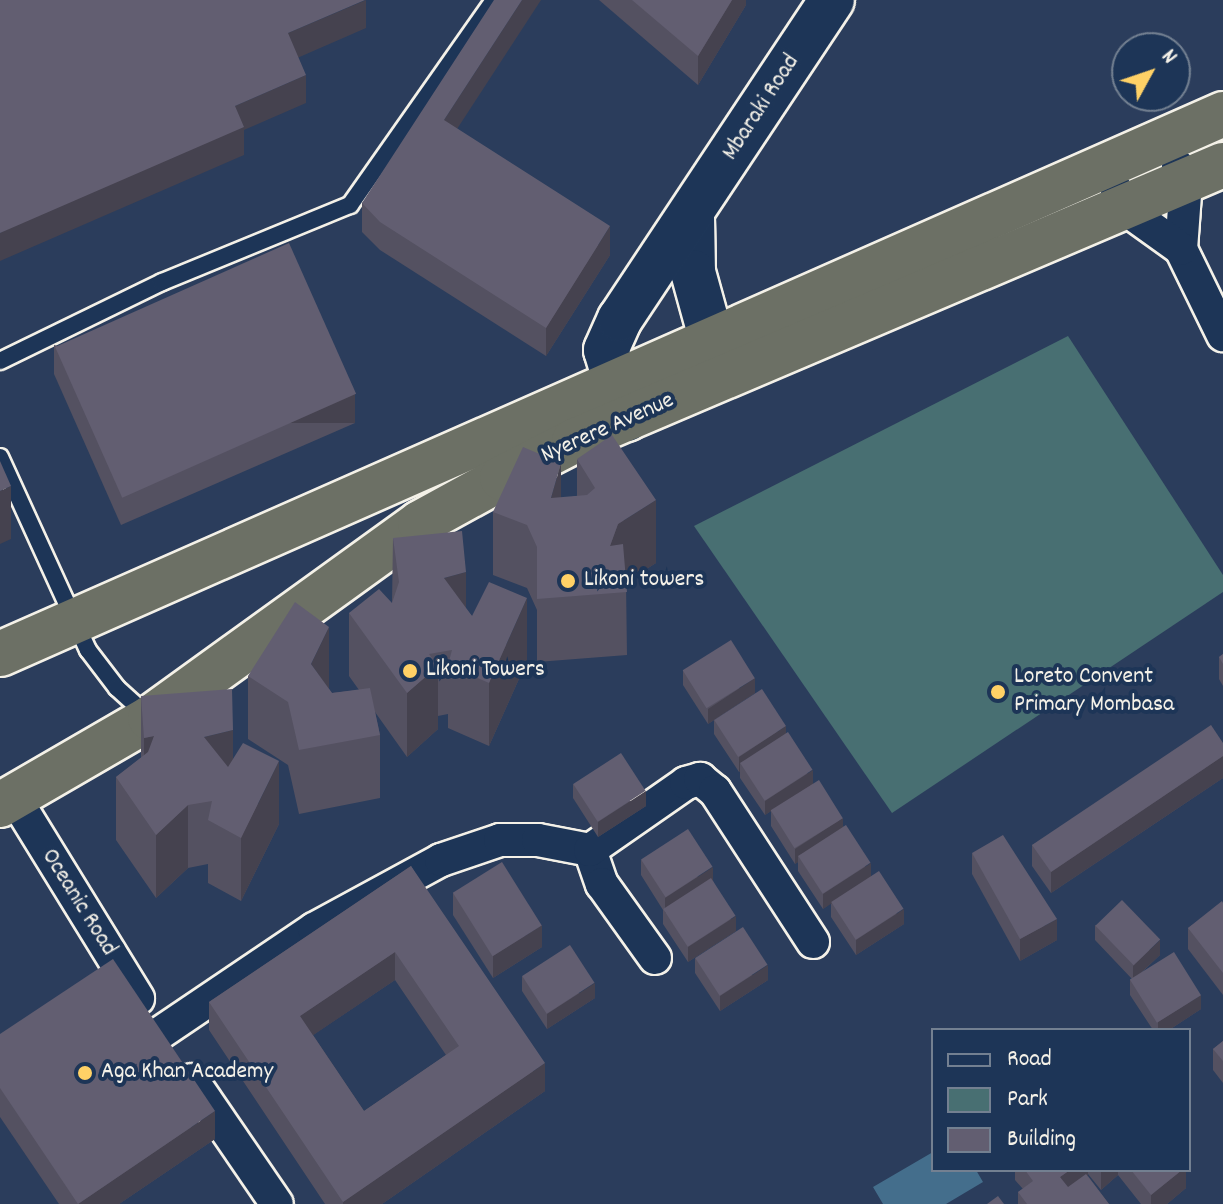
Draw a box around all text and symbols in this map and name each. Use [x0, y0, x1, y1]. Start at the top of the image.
north arrow [1111, 32, 1191, 112]
text: N [1153, 43, 1184, 72]
street label: Mbaraki Road [717, 50, 807, 166]
street label: Nyerere Avenue [537, 387, 679, 471]
place label: Likoni towers [584, 567, 704, 595]
marker: Likoni towers [559, 572, 577, 590]
place label: Likoni Towers [426, 657, 545, 685]
marker: Likoni Towers [401, 662, 419, 680]
place label: Loreto Convent Primary Mombasa [1014, 664, 1174, 720]
marker: Loreto Convent Primary Mombasa [989, 683, 1007, 701]
street label: Oceanic Road [34, 844, 122, 962]
legend [931, 1028, 1191, 1172]
text: Road [1007, 1043, 1052, 1077]
place label: Aga Khan Academy [101, 1059, 273, 1087]
marker: Aga Khan Academy [76, 1064, 94, 1082]
text: Park [1007, 1083, 1048, 1117]
text: Building [1007, 1123, 1076, 1157]

